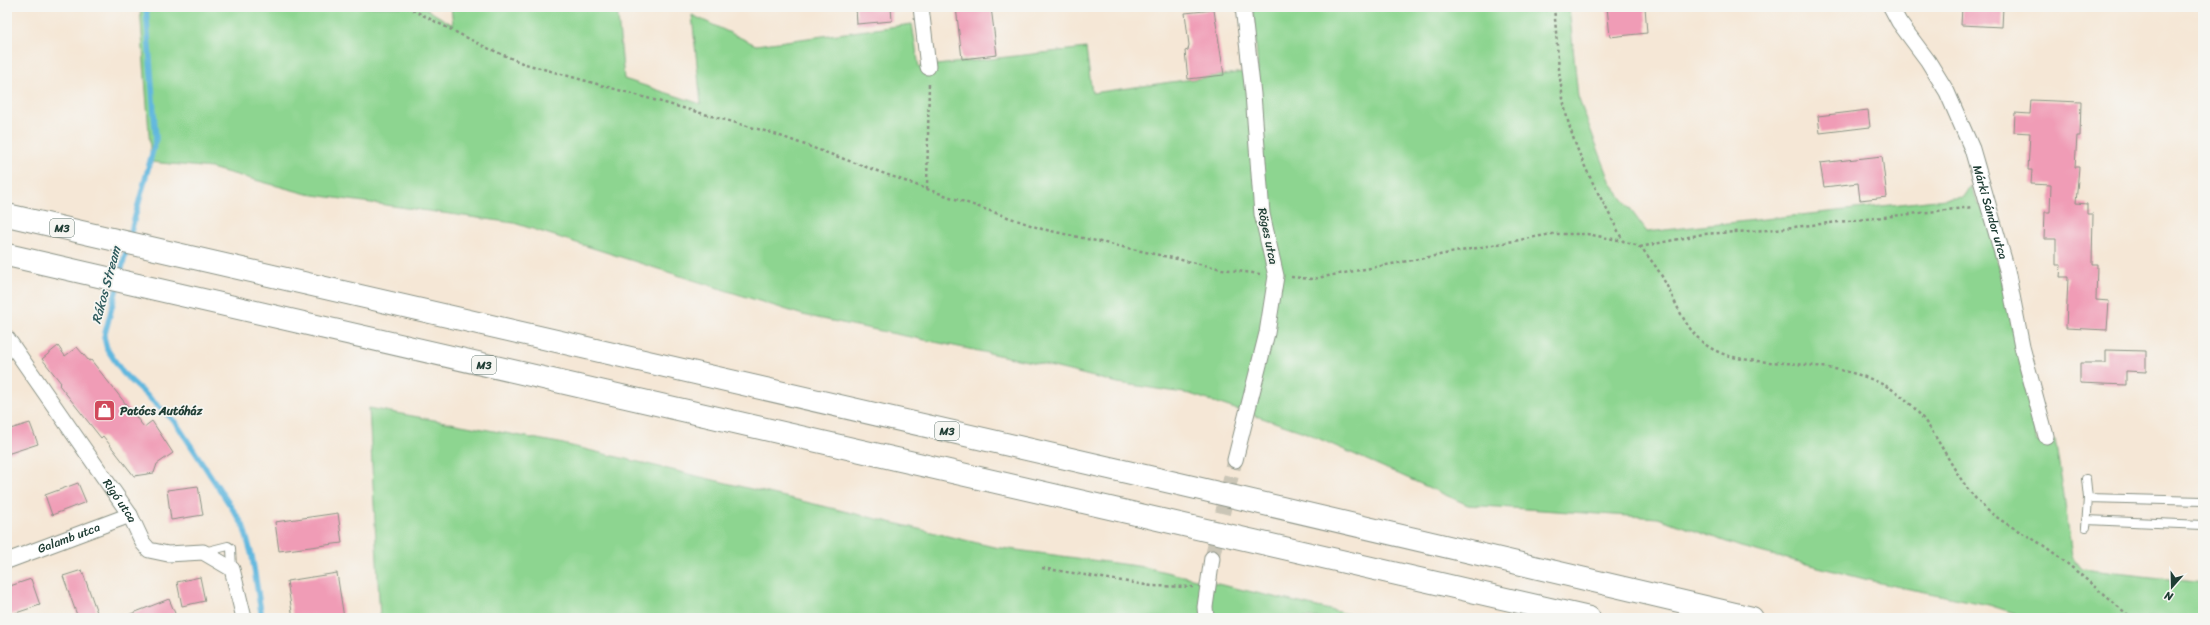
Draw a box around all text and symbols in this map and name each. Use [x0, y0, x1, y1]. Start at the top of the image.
street label: Márki Sándor utca [1966, 162, 2014, 262]
street label: Röges utca [1251, 206, 1285, 266]
road number: M3 [50, 219, 74, 237]
water label: Rákos Stream [85, 243, 128, 326]
road number: M3 [472, 356, 496, 374]
shop icon: Patócs Autóház [92, 398, 118, 424]
place label: Patócs Autóház [120, 400, 203, 422]
road number: M3 [935, 422, 959, 440]
street label: Rigó utca [97, 474, 143, 526]
street label: Galamb utca [34, 516, 103, 560]
north arrow [2152, 567, 2192, 607]
text: N [2162, 586, 2177, 607]

